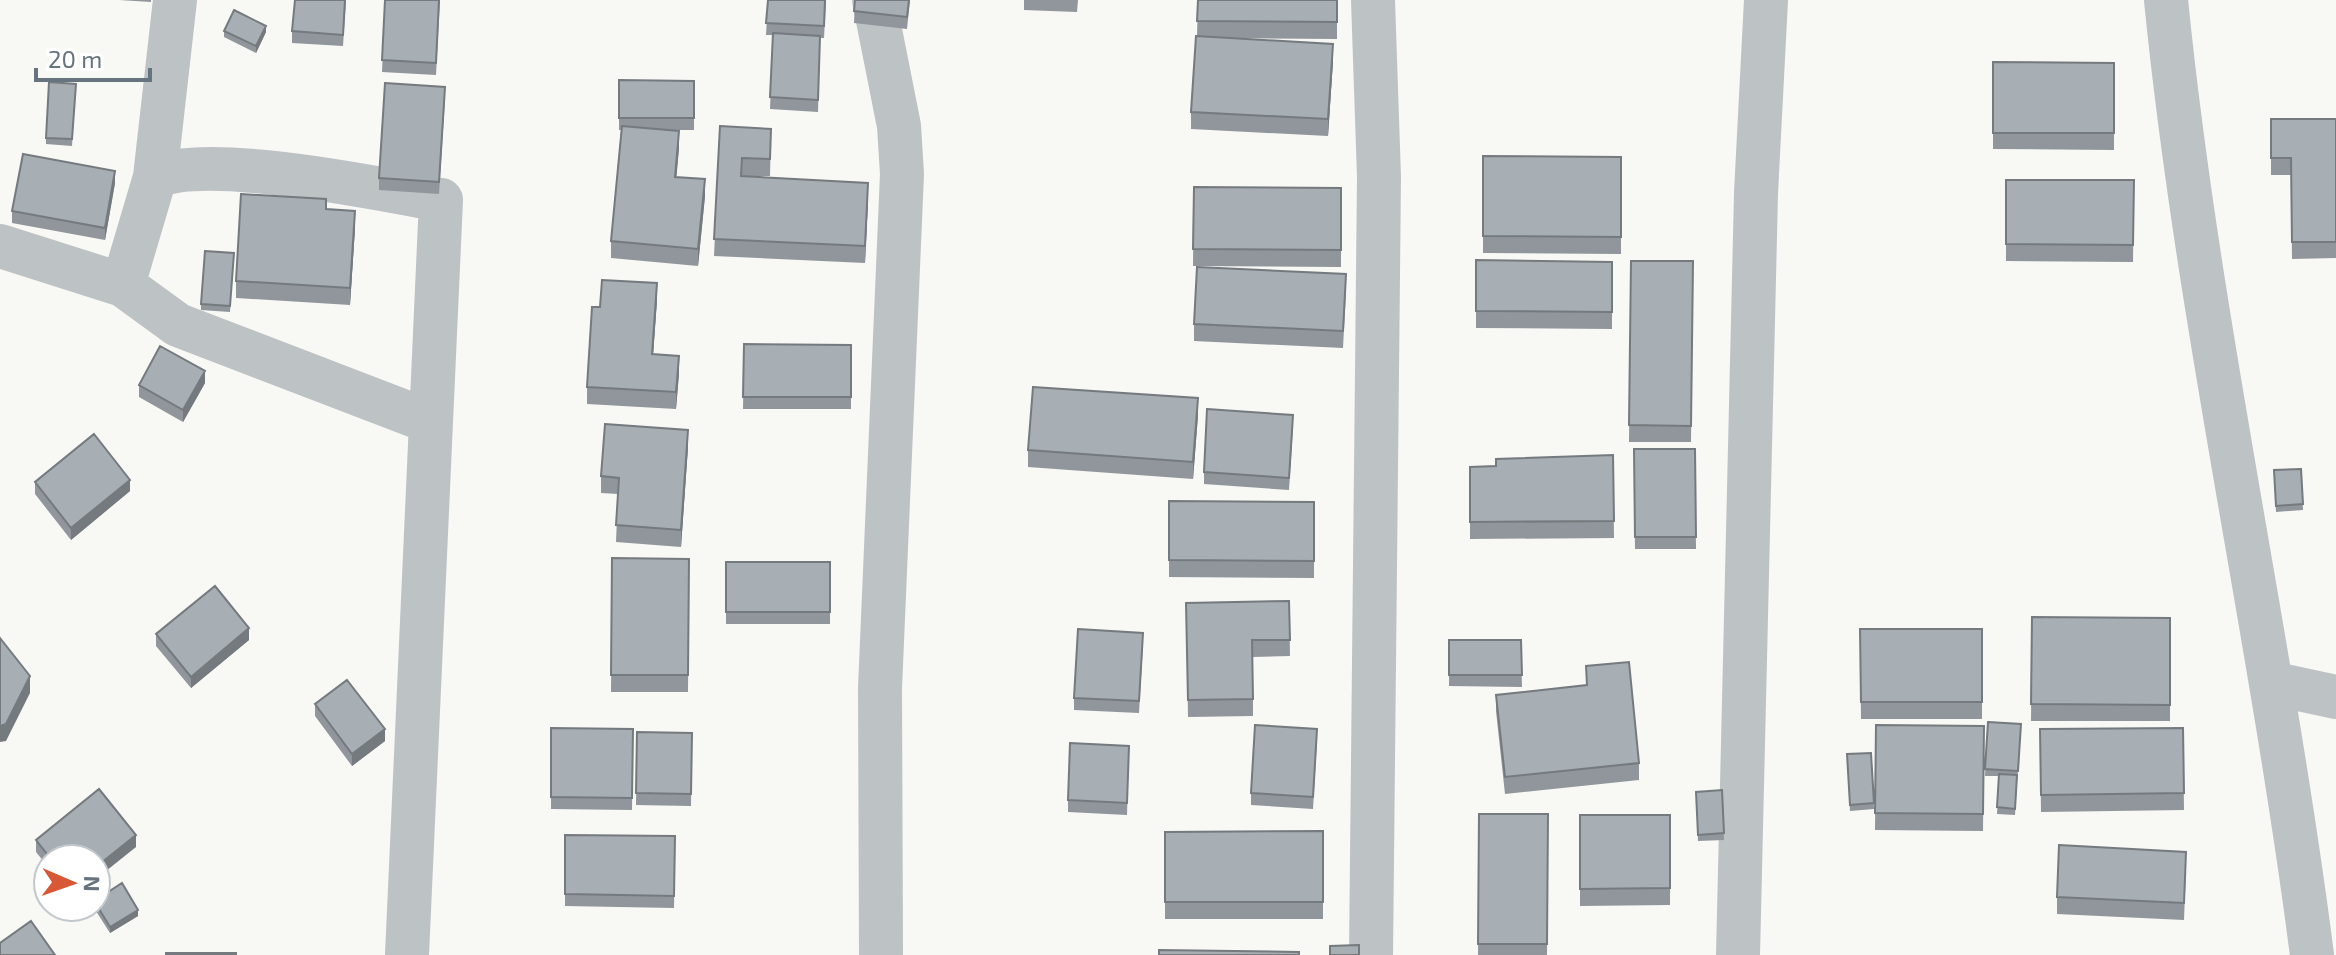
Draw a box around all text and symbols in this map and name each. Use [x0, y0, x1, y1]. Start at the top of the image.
scale bar [36, 32, 150, 82]
text: 20 m [48, 44, 102, 73]
north arrow [32, 843, 112, 923]
text: N [80, 875, 106, 892]

